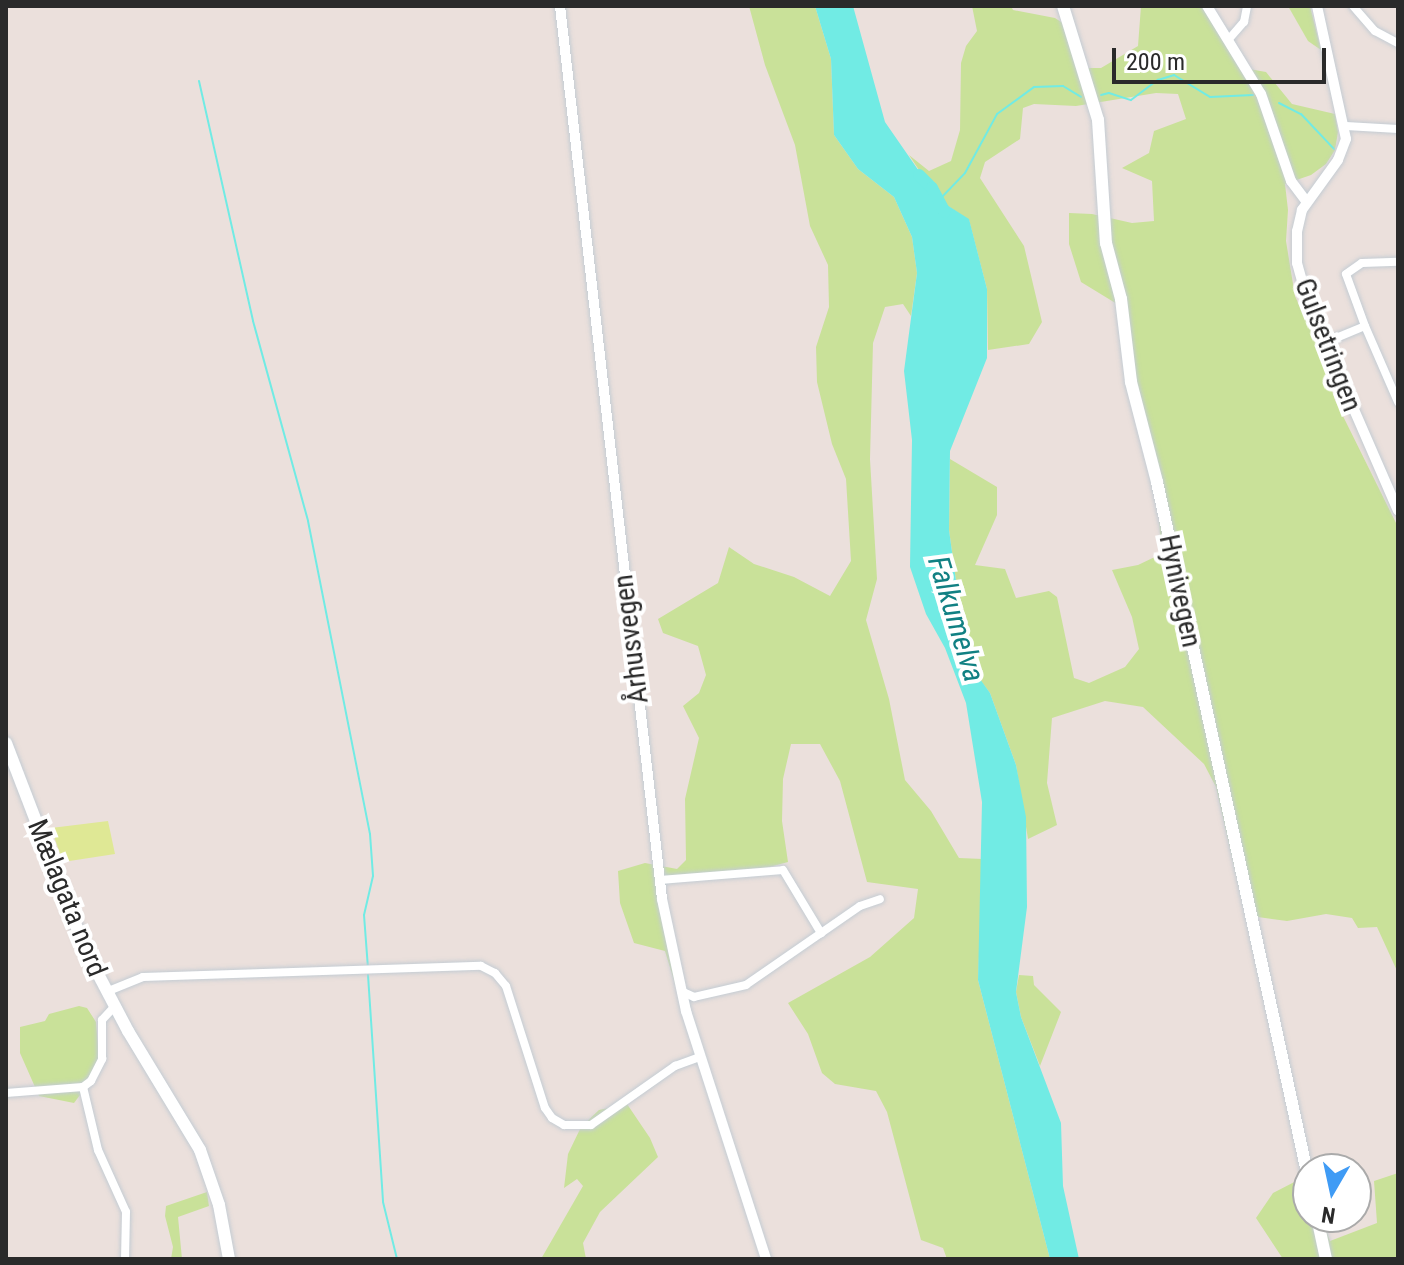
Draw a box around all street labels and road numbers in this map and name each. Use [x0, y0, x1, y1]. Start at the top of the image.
street label: Gulsetringen [1287, 274, 1369, 416]
street label: Hynivegen [1152, 532, 1208, 650]
street label: Århusvegen [606, 572, 656, 706]
street label: Mælagata nord [20, 815, 114, 981]

